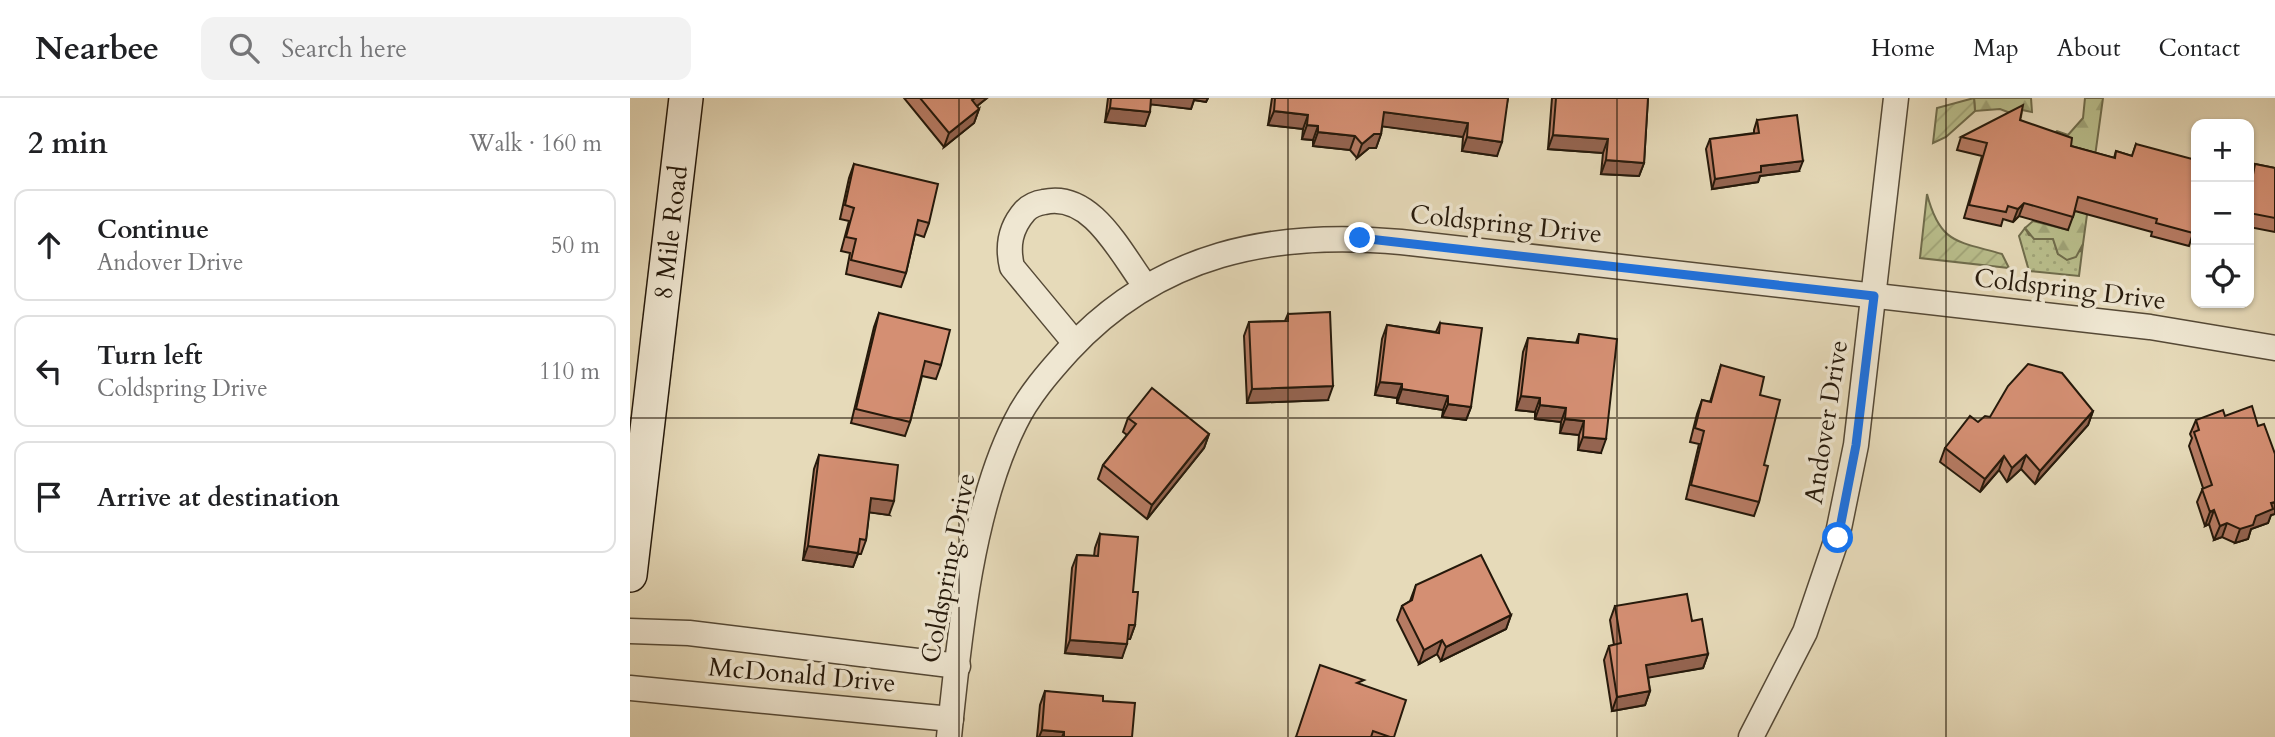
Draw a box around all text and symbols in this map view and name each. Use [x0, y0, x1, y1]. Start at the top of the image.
search box [201, 17, 691, 80]
text: Nearbee [35, 26, 159, 71]
icon: search [225, 29, 263, 67]
text: Search here [281, 31, 407, 66]
text: Home [1871, 32, 1935, 65]
text: Map [1973, 32, 2019, 65]
text: About [2057, 32, 2121, 65]
text: Contact [2159, 32, 2240, 65]
map controls [2191, 119, 2254, 308]
button: + [2191, 119, 2254, 182]
text: 2 min [28, 123, 108, 164]
text: Walk · 160 m [469, 128, 602, 159]
street label: 8 Mile Road [645, 163, 695, 301]
button: − [2191, 182, 2254, 245]
street label: Coldspring Drive [1408, 197, 1604, 251]
text: Continue [97, 212, 209, 247]
route end [1344, 222, 1375, 253]
icon: ahead [30, 226, 68, 264]
text: 50 m [551, 230, 600, 261]
button: locate [2191, 245, 2254, 308]
text: Andover Drive [97, 247, 243, 278]
street label: Coldspring Drive [1972, 260, 2168, 318]
text: Turn left [97, 338, 202, 373]
street label: Andover Drive [1796, 338, 1856, 506]
icon: left [30, 352, 68, 390]
text: 110 m [539, 356, 600, 387]
text: Coldspring Drive [97, 373, 268, 404]
street label: Coldspring Drive [912, 470, 984, 666]
icon: arrive [30, 478, 68, 516]
text: Arrive at destination [97, 480, 340, 515]
route start [1822, 522, 1853, 553]
street label: McDonald Drive [707, 649, 897, 701]

